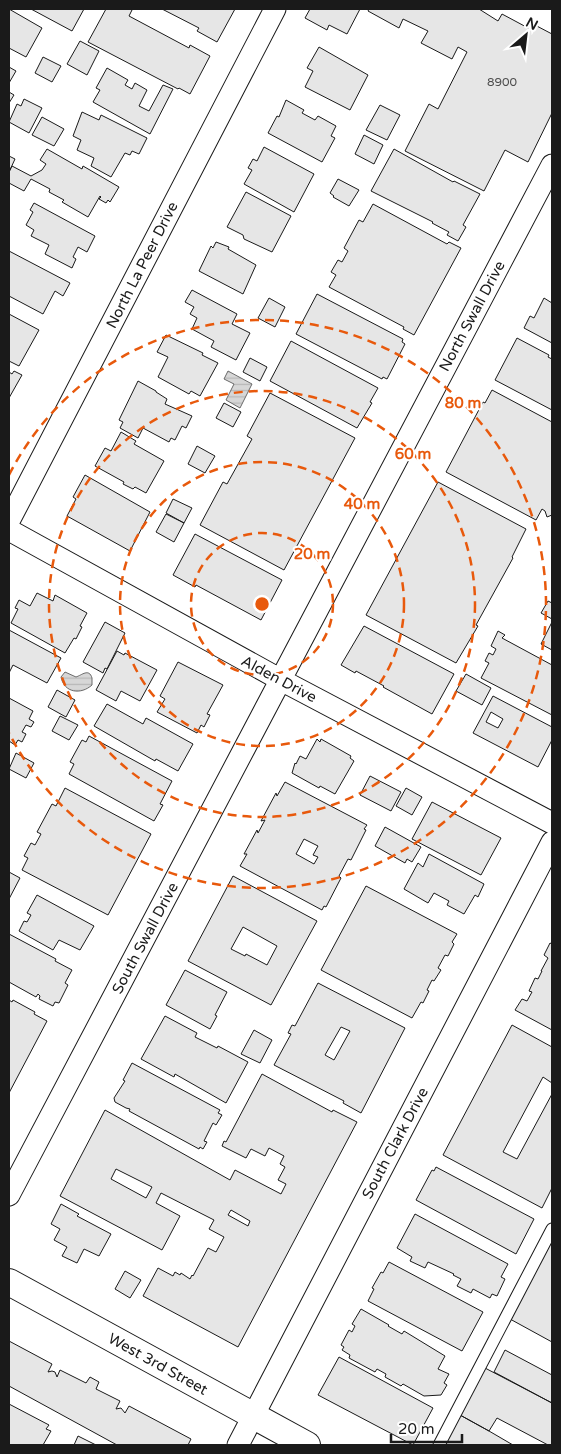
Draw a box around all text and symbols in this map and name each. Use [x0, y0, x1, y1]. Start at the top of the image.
north arrow [501, 10, 551, 60]
text: N [523, 14, 541, 34]
house number: 8900 [487, 75, 518, 89]
street label: North La Peer Drive [102, 199, 182, 331]
street label: North Swall Drive [435, 258, 509, 374]
text: 80 m [445, 394, 481, 412]
text: 60 m [395, 445, 431, 463]
text: 40 m [344, 495, 380, 513]
text: 20 m [294, 545, 330, 563]
centre of rings [253, 595, 271, 613]
street label: Alden Drive [238, 652, 320, 706]
street label: South Swall Drive [108, 879, 182, 997]
street label: South Clark Drive [358, 1084, 432, 1202]
street label: West 3rd Street [105, 1329, 211, 1399]
scale bar [391, 1412, 462, 1444]
text: 20 m [398, 1420, 435, 1438]

